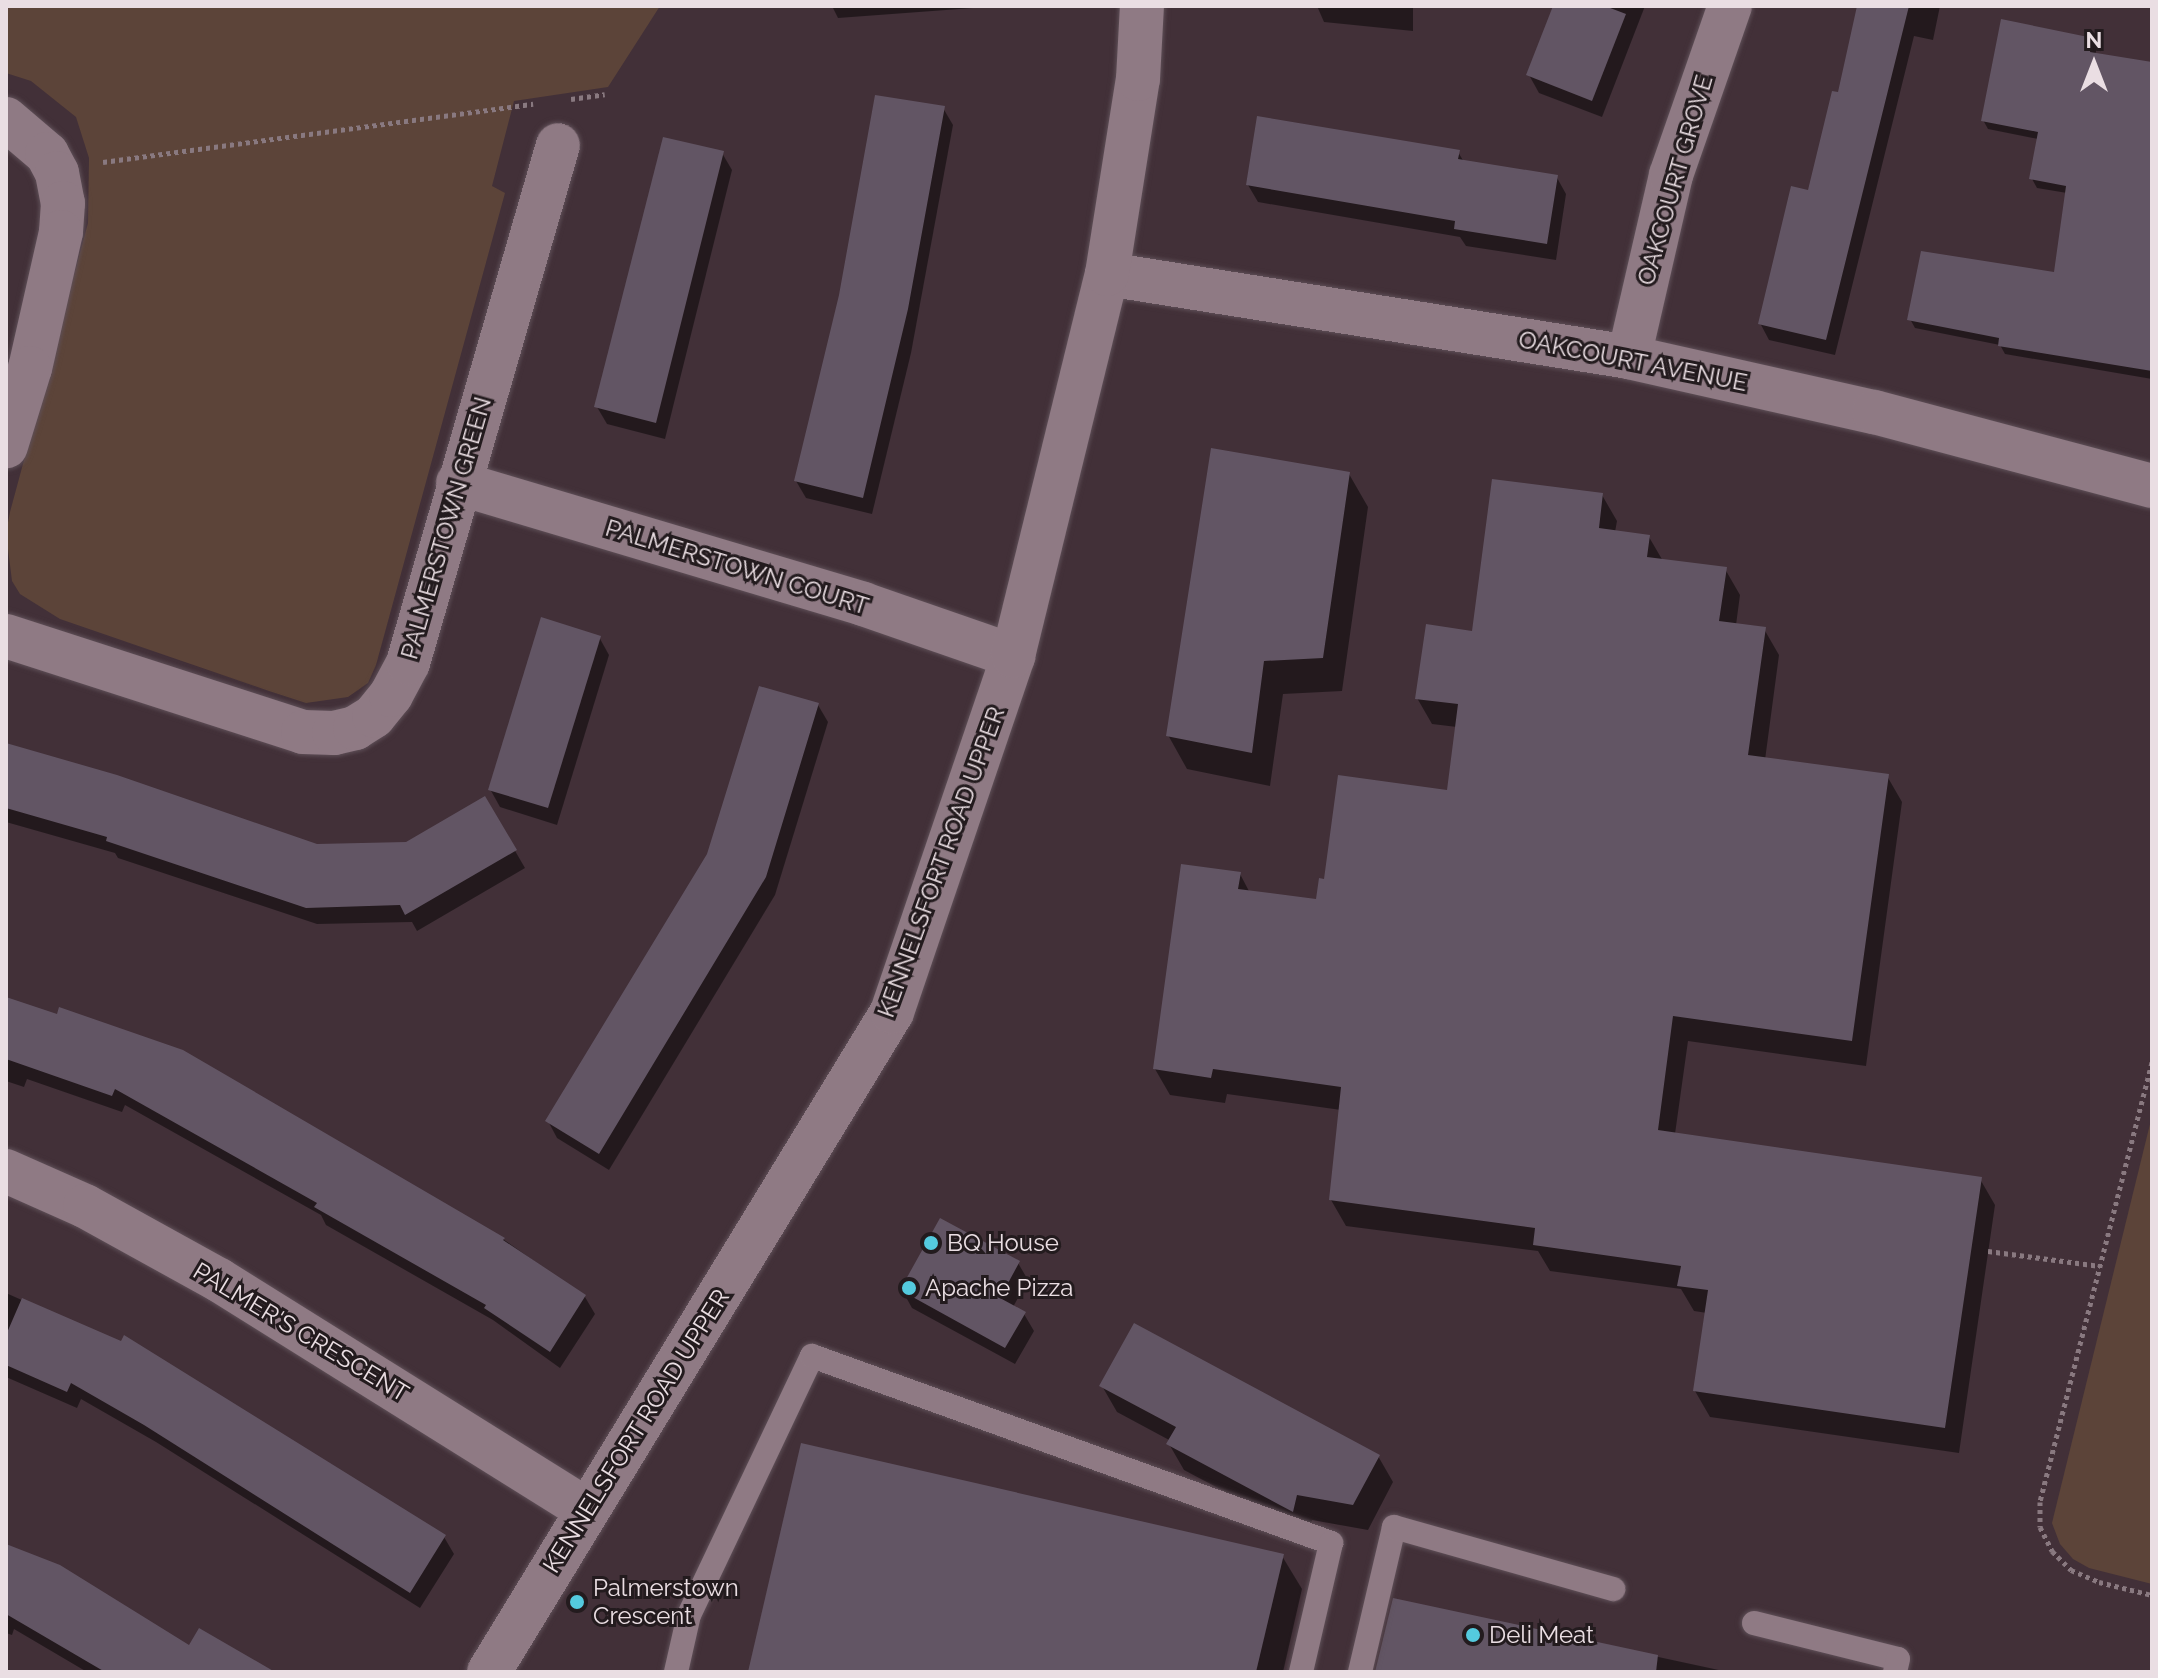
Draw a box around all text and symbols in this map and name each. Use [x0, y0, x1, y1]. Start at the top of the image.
north arrow [2054, 24, 2134, 104]
text: N [2086, 27, 2102, 53]
street label: OAKCOURT GROVE [1631, 71, 1719, 289]
street label: OAKCOURT AVENUE [1516, 325, 1750, 397]
street label: PALMERSTOWN GREEN [395, 393, 497, 663]
street label: PALMERSTOWN COURT [602, 513, 872, 621]
street label: KENNELSFORT ROAD UPPER [871, 702, 1011, 1022]
place label: BQ House [947, 1229, 1059, 1257]
marker: BQ House [922, 1234, 940, 1252]
street label: PALMER'S CRESCENT [188, 1256, 414, 1408]
place label: Apache Pizza [925, 1274, 1073, 1302]
marker: Apache Pizza [900, 1279, 918, 1297]
street label: KENNELSFORT ROAD UPPER [537, 1284, 735, 1578]
place label: Palmerstown Crescent [593, 1574, 739, 1630]
marker: Palmerstown Crescent [568, 1593, 586, 1611]
place label: Deli Meat [1489, 1621, 1594, 1649]
marker: Deli Meat [1464, 1626, 1482, 1644]

